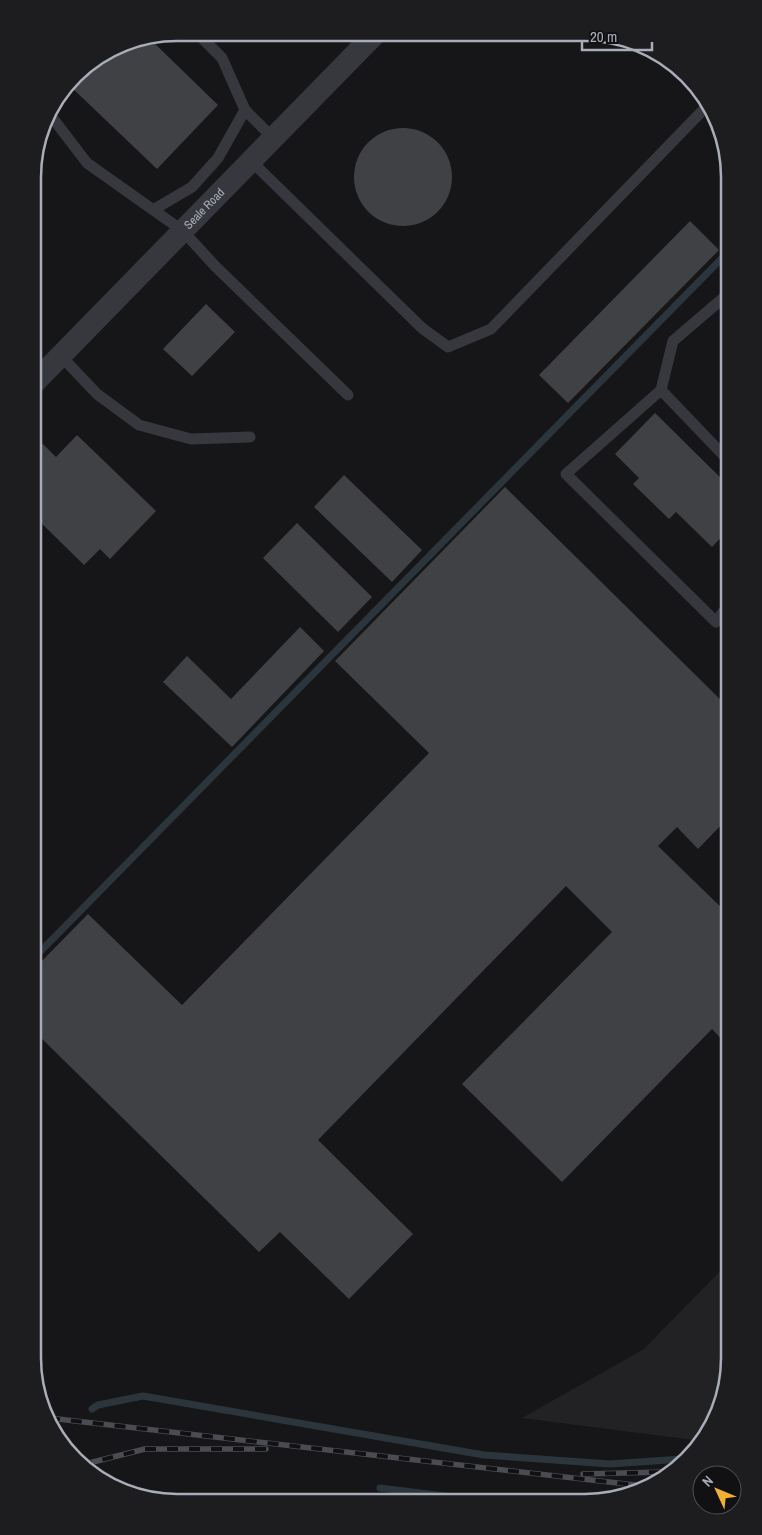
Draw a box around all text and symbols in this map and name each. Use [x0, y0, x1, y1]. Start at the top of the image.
scale bar [582, 20, 652, 52]
text: 20 m [590, 26, 617, 47]
street label: Seale Road [180, 185, 228, 233]
north arrow [692, 1465, 742, 1515]
text: N [698, 1472, 717, 1490]

